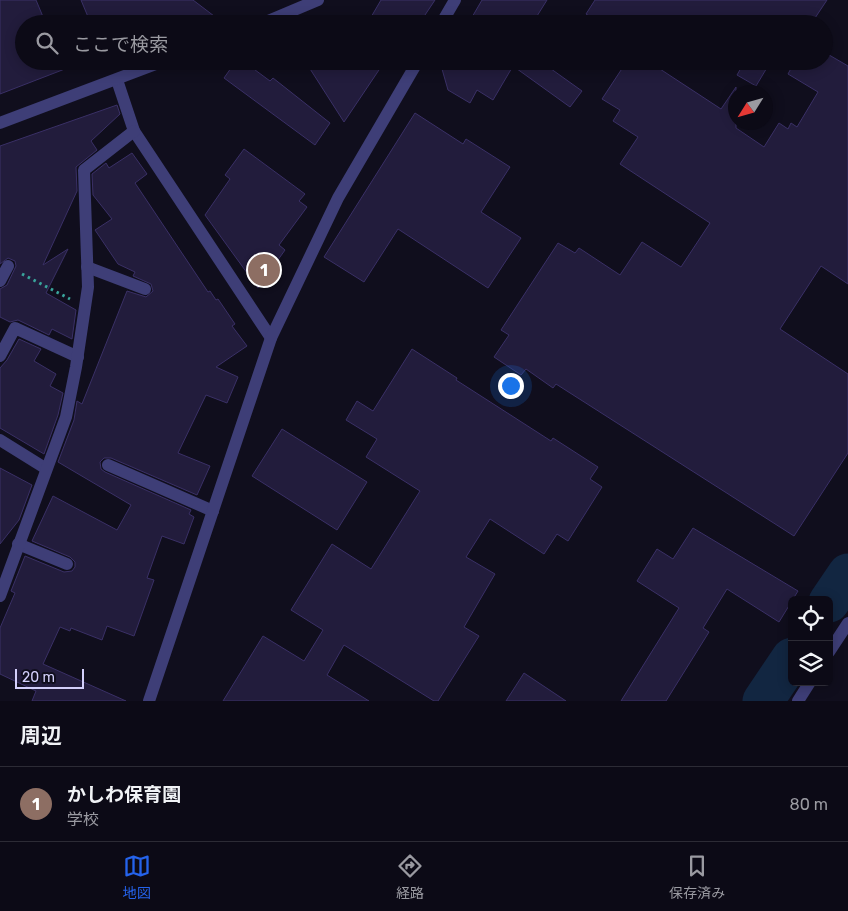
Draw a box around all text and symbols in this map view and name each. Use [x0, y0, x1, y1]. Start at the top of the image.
search box [15, 15, 833, 70]
icon: search [33, 29, 61, 57]
text: ここで検索 [73, 33, 168, 56]
north arrow [728, 85, 773, 130]
pin: 1 [248, 251, 280, 289]
your location [498, 373, 524, 399]
map controls [788, 596, 833, 686]
button: locate [788, 596, 833, 641]
button: layers [788, 641, 833, 686]
scale bar [15, 666, 84, 689]
text: 20 m [22, 669, 55, 686]
text: 周辺 [20, 723, 62, 748]
text: かしわ保育園 [67, 783, 181, 806]
text: 1 [32, 795, 40, 814]
text: 80 m [790, 795, 828, 814]
text: 学校 [67, 810, 99, 829]
tab: 地図 [123, 852, 151, 902]
tab: 経路 [396, 852, 424, 902]
tab: 保存済み [669, 852, 725, 902]

